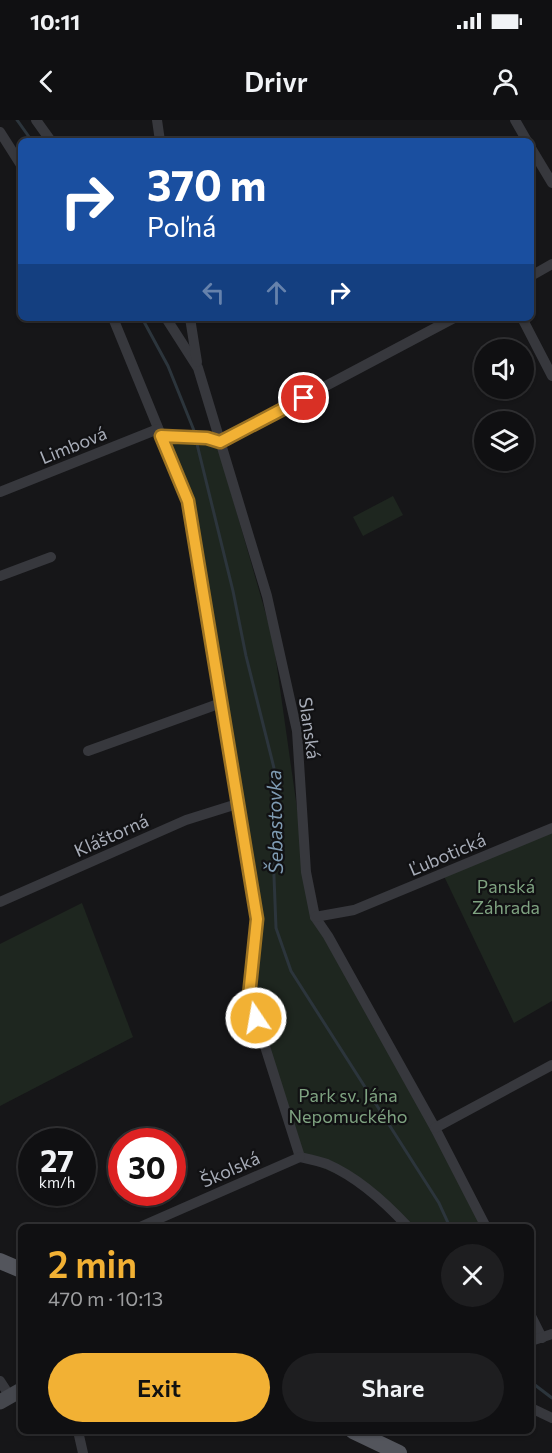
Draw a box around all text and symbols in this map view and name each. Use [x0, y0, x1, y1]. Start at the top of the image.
text: 10:11 [30, 8, 80, 35]
icon: back [30, 65, 63, 98]
text: Drivr [244, 65, 308, 98]
icon: person [489, 65, 522, 98]
text: 370 m [147, 158, 266, 210]
icon: right [48, 162, 126, 240]
text: Poľná [147, 210, 216, 243]
icon: left [197, 276, 230, 309]
icon: ahead [260, 276, 293, 309]
icon: right [323, 276, 356, 309]
map controls [474, 339, 534, 471]
button: sound [474, 339, 534, 399]
pin [278, 372, 329, 423]
icon: arrive [287, 381, 320, 414]
button: layers [474, 411, 534, 471]
street label: Limbová [36, 422, 110, 468]
street label: Slanská [295, 696, 325, 760]
water label: Šebastovka [261, 770, 287, 874]
street label: Kláštorná [70, 809, 152, 861]
street label: Ľubotická [405, 828, 489, 880]
park label: Panská Záhrada [472, 875, 540, 918]
position arrow [224, 986, 288, 1050]
park label: Park sv. Jána Nepomuckého [288, 1084, 408, 1127]
speed limit sign: 30 [108, 1128, 186, 1206]
text: 27 [40, 1141, 74, 1178]
street label: Školská [197, 1146, 263, 1192]
text: km/h [39, 1173, 75, 1191]
text: 2 min [48, 1241, 137, 1285]
button: close [441, 1244, 504, 1307]
text: 470 m · 10:13 [48, 1286, 163, 1310]
button: Exit [48, 1353, 270, 1422]
button: Share [282, 1353, 504, 1422]

